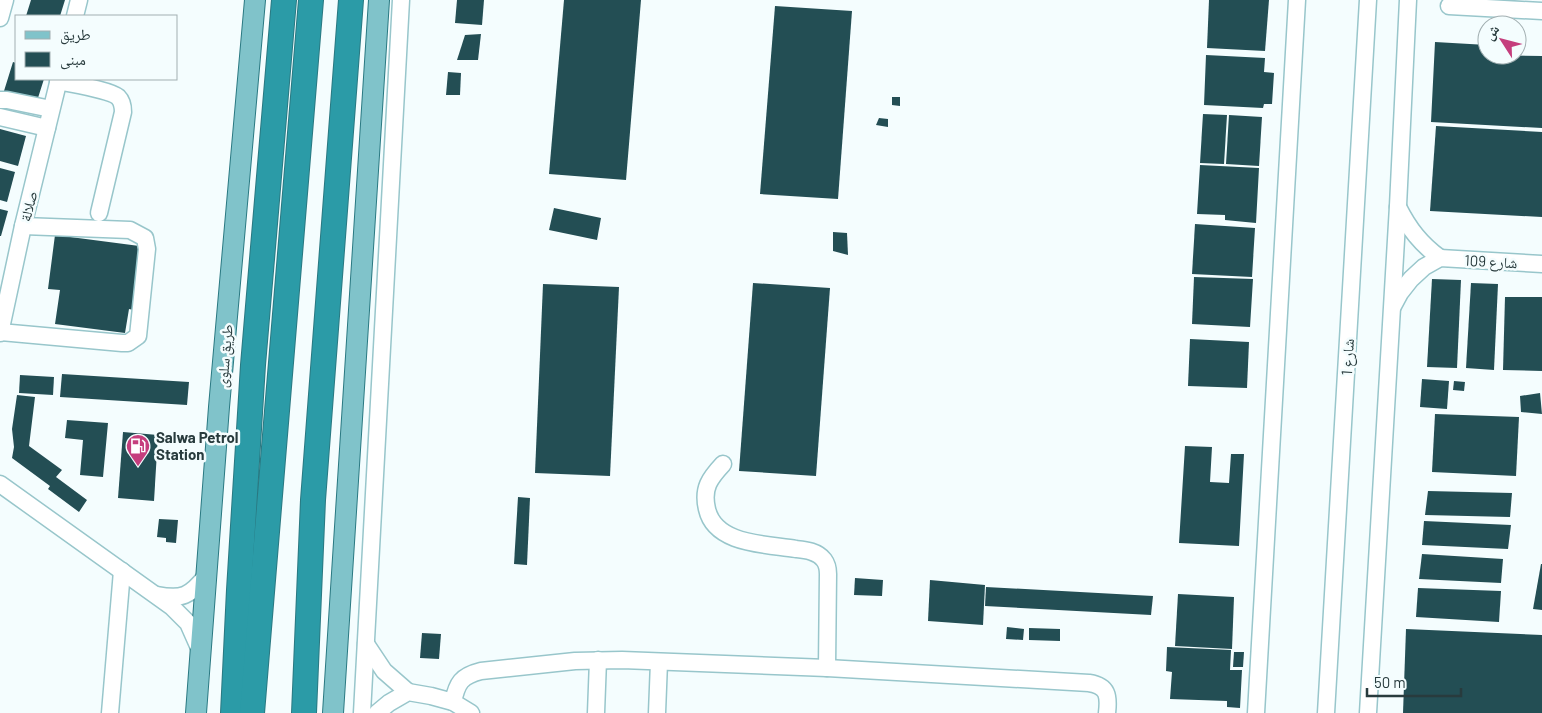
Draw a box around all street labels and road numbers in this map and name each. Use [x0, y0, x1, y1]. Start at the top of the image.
street label: صلالة [16, 189, 40, 223]
street label: شارع 109 [1464, 251, 1518, 273]
street label: طريق سلوى [212, 323, 238, 389]
street label: شارع 1 [1337, 338, 1359, 376]

